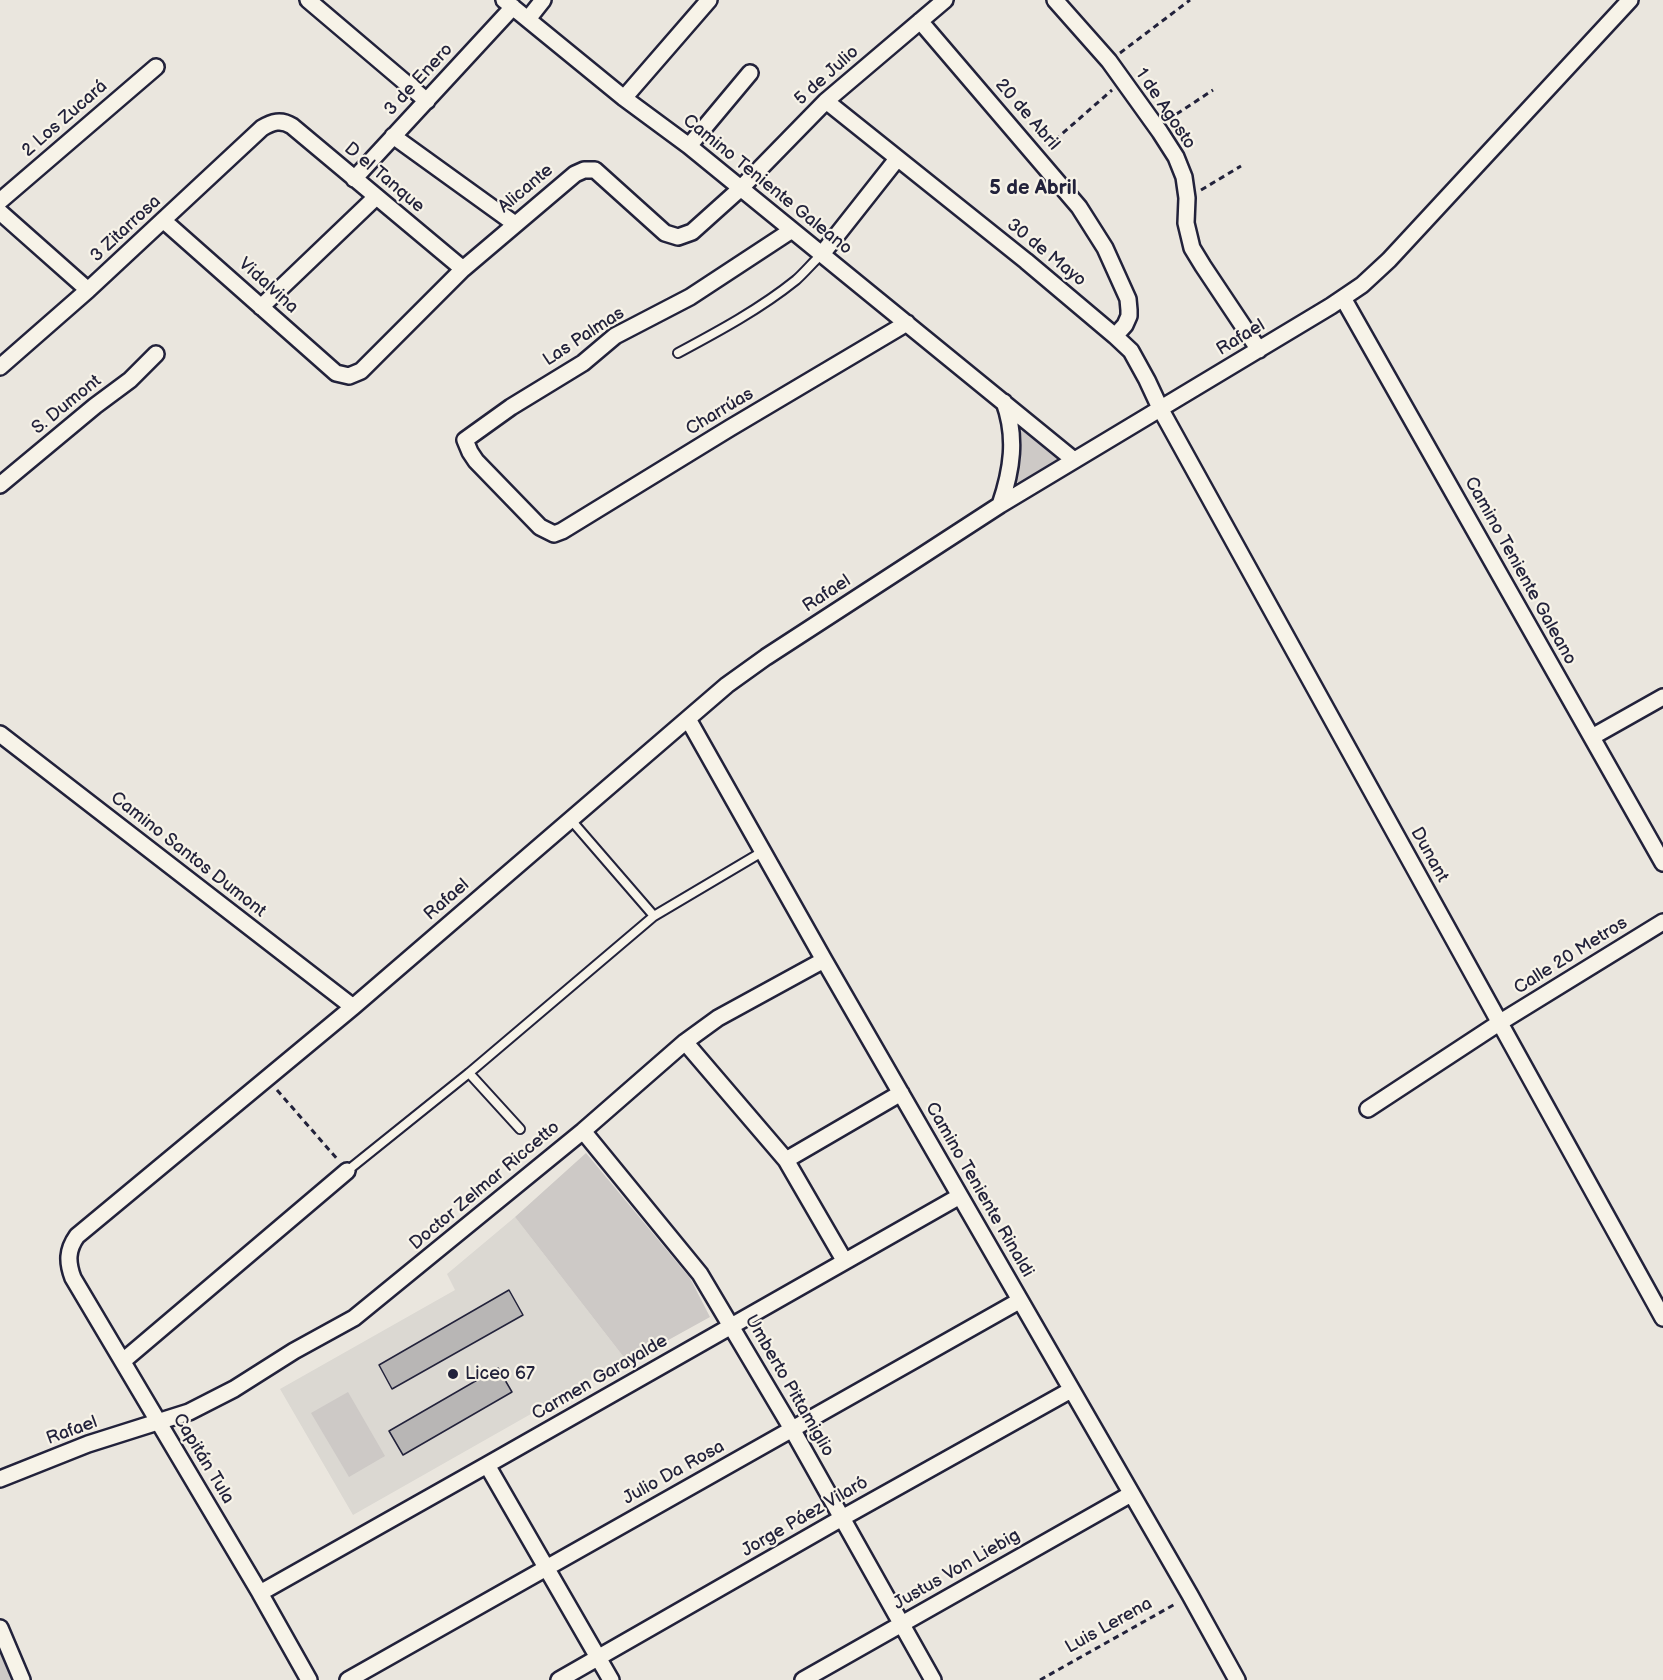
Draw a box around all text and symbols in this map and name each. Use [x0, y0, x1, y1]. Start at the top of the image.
street label: 3 de Enero [380, 39, 458, 121]
street label: 5 de Julio [790, 42, 864, 110]
street label: 1 de Agosto [1130, 64, 1200, 154]
street label: 20 de Abril [990, 75, 1064, 155]
street label: 2 Los Zucará [18, 76, 112, 162]
street label: Camino Teniente Galeano [678, 110, 856, 260]
street label: D el Tanque [340, 138, 428, 218]
street label: Alicante [494, 160, 558, 218]
district label: 5 de Abril [989, 177, 1077, 201]
street label: 3 Zitarrosa [86, 191, 166, 267]
street label: 30 de Mayo [1002, 214, 1090, 292]
street label: Vidalvina [234, 254, 302, 318]
street label: Las Palmas [539, 303, 629, 371]
street label: Rafael [1213, 315, 1269, 361]
street label: S. Dumont [28, 371, 106, 439]
street label: Charrúas [682, 383, 758, 441]
street label: Camino Teniente Galeano [1459, 473, 1581, 669]
street label: Rafael [799, 571, 855, 617]
street label: Camino Santos Dumont [106, 788, 270, 922]
street label: Dunant [1405, 824, 1453, 886]
street label: Rafael [420, 875, 474, 925]
street label: Calle 20 Metros [1510, 913, 1632, 999]
street label: Camino Teniente Rinaldi [920, 1099, 1038, 1281]
street label: Doctor Zelmar Riccetto [406, 1117, 564, 1255]
street label: Umberto Pittamiglio [740, 1311, 838, 1461]
street label: Carmen Garayalde [528, 1330, 672, 1426]
place label: Liceo 67 [465, 1363, 535, 1385]
marker: Liceo 67 [446, 1367, 460, 1381]
street label: Capitán Tula [168, 1410, 238, 1508]
street label: Rafael [44, 1412, 100, 1450]
street label: Julio Da Rosa [619, 1436, 729, 1510]
street label: Jorge Páez Vilaró [738, 1472, 872, 1562]
street label: Justus Von Liebig [890, 1525, 1024, 1615]
street label: Luis Lerena [1062, 1593, 1156, 1659]

